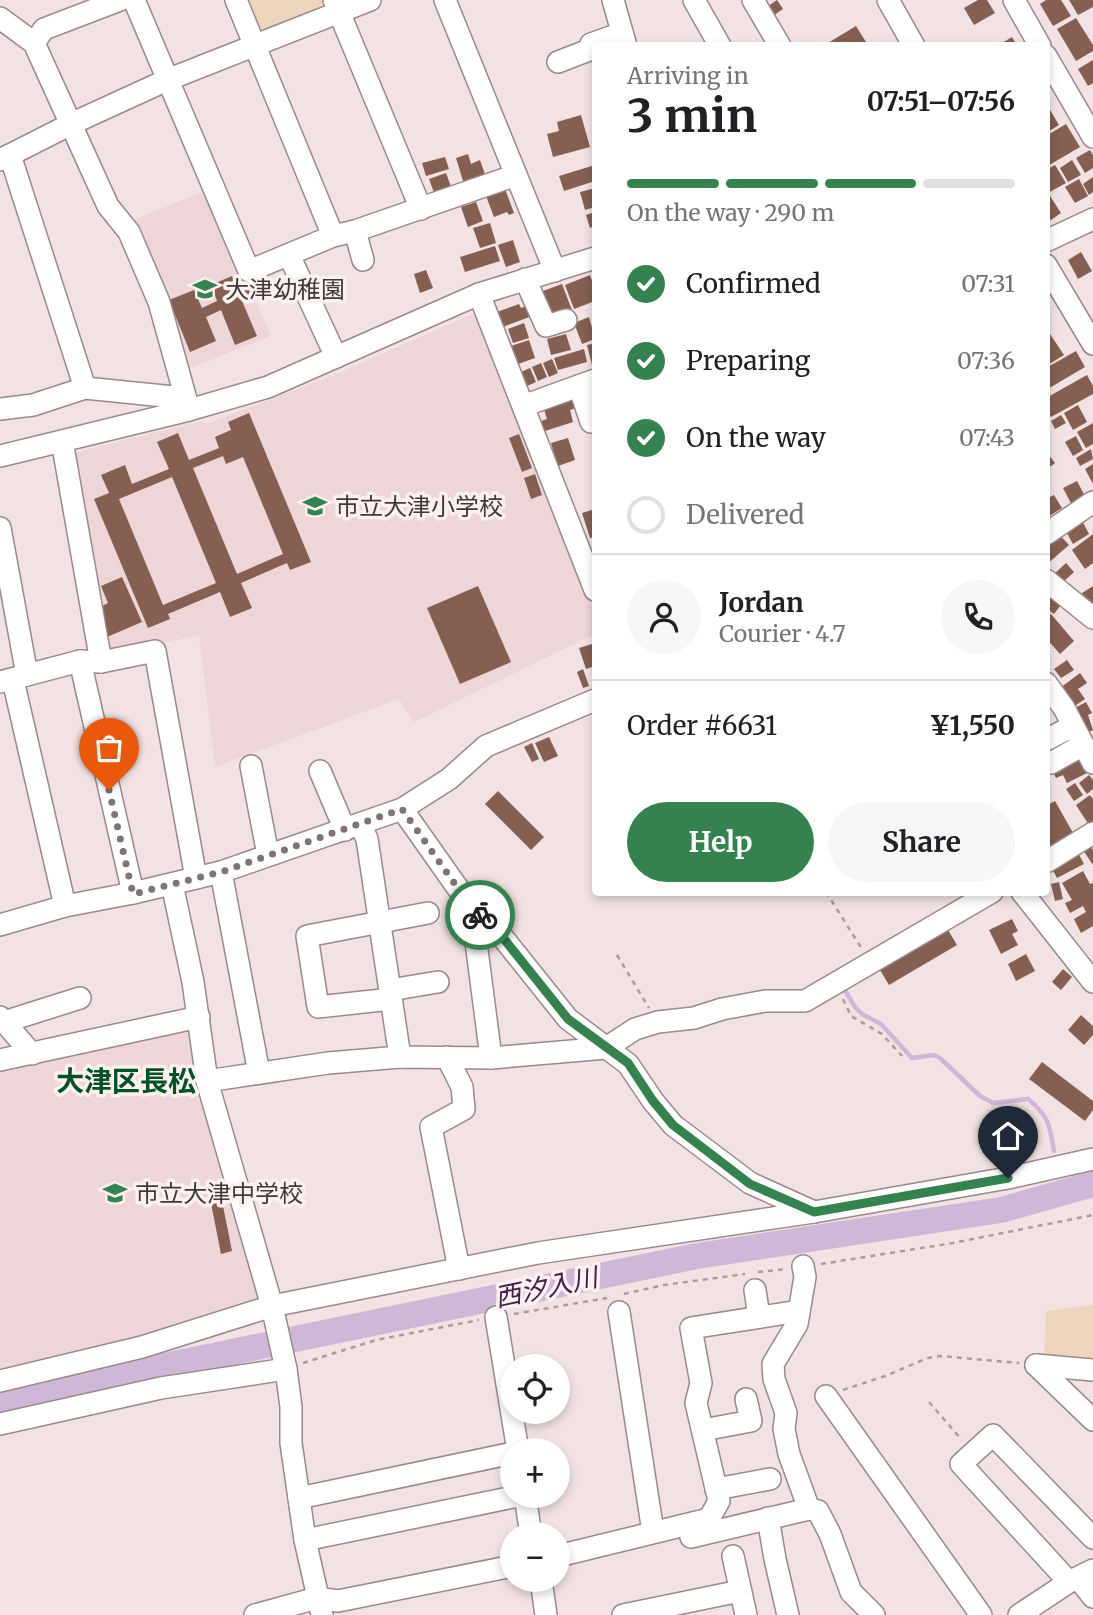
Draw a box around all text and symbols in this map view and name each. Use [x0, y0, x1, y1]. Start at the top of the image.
text: Arriving in [627, 61, 749, 90]
text: 07:51–07:56 [867, 85, 1015, 118]
text: 3 min [627, 87, 757, 145]
text: On the way · 290 m [627, 198, 834, 227]
icon: check [627, 265, 665, 303]
text: Confirmed [686, 267, 821, 300]
text: 07:31 [961, 269, 1015, 298]
place label: 大津幼稚園 [225, 274, 345, 305]
school or university icon: 大津幼稚園 [191, 275, 219, 303]
icon: check [627, 342, 665, 380]
text: Preparing [686, 344, 810, 377]
text: 07:36 [957, 346, 1015, 375]
icon: check [627, 419, 665, 457]
text: On the way [686, 421, 826, 454]
text: 07:43 [959, 423, 1015, 452]
place label: 市立大津小学校 [335, 491, 503, 522]
school or university icon: 市立大津小学校 [301, 492, 329, 520]
text: Delivered [686, 498, 805, 531]
button: person [627, 580, 701, 654]
button: phone [941, 580, 1015, 654]
text: Jordan [719, 586, 804, 619]
text: Courier · 4.7 [719, 619, 846, 648]
text: Order #6631 [627, 709, 777, 742]
text: ¥1,550 [930, 709, 1015, 742]
pin [79, 718, 139, 790]
icon: bag [90, 729, 128, 767]
button: Help [627, 802, 814, 882]
button: Share [828, 802, 1015, 882]
courier [445, 880, 515, 950]
icon: bike [461, 896, 499, 934]
district label: 大津区長松 [56, 1063, 196, 1099]
pin [978, 1106, 1038, 1178]
icon: home [989, 1117, 1027, 1155]
place label: 市立大津中学校 [135, 1178, 303, 1209]
school or university icon: 市立大津中学校 [101, 1179, 129, 1207]
water label: 西汐入川 [492, 1259, 603, 1314]
map controls [500, 1354, 570, 1592]
button: locate [500, 1354, 570, 1424]
button: + [500, 1438, 570, 1508]
button: − [500, 1522, 570, 1592]

